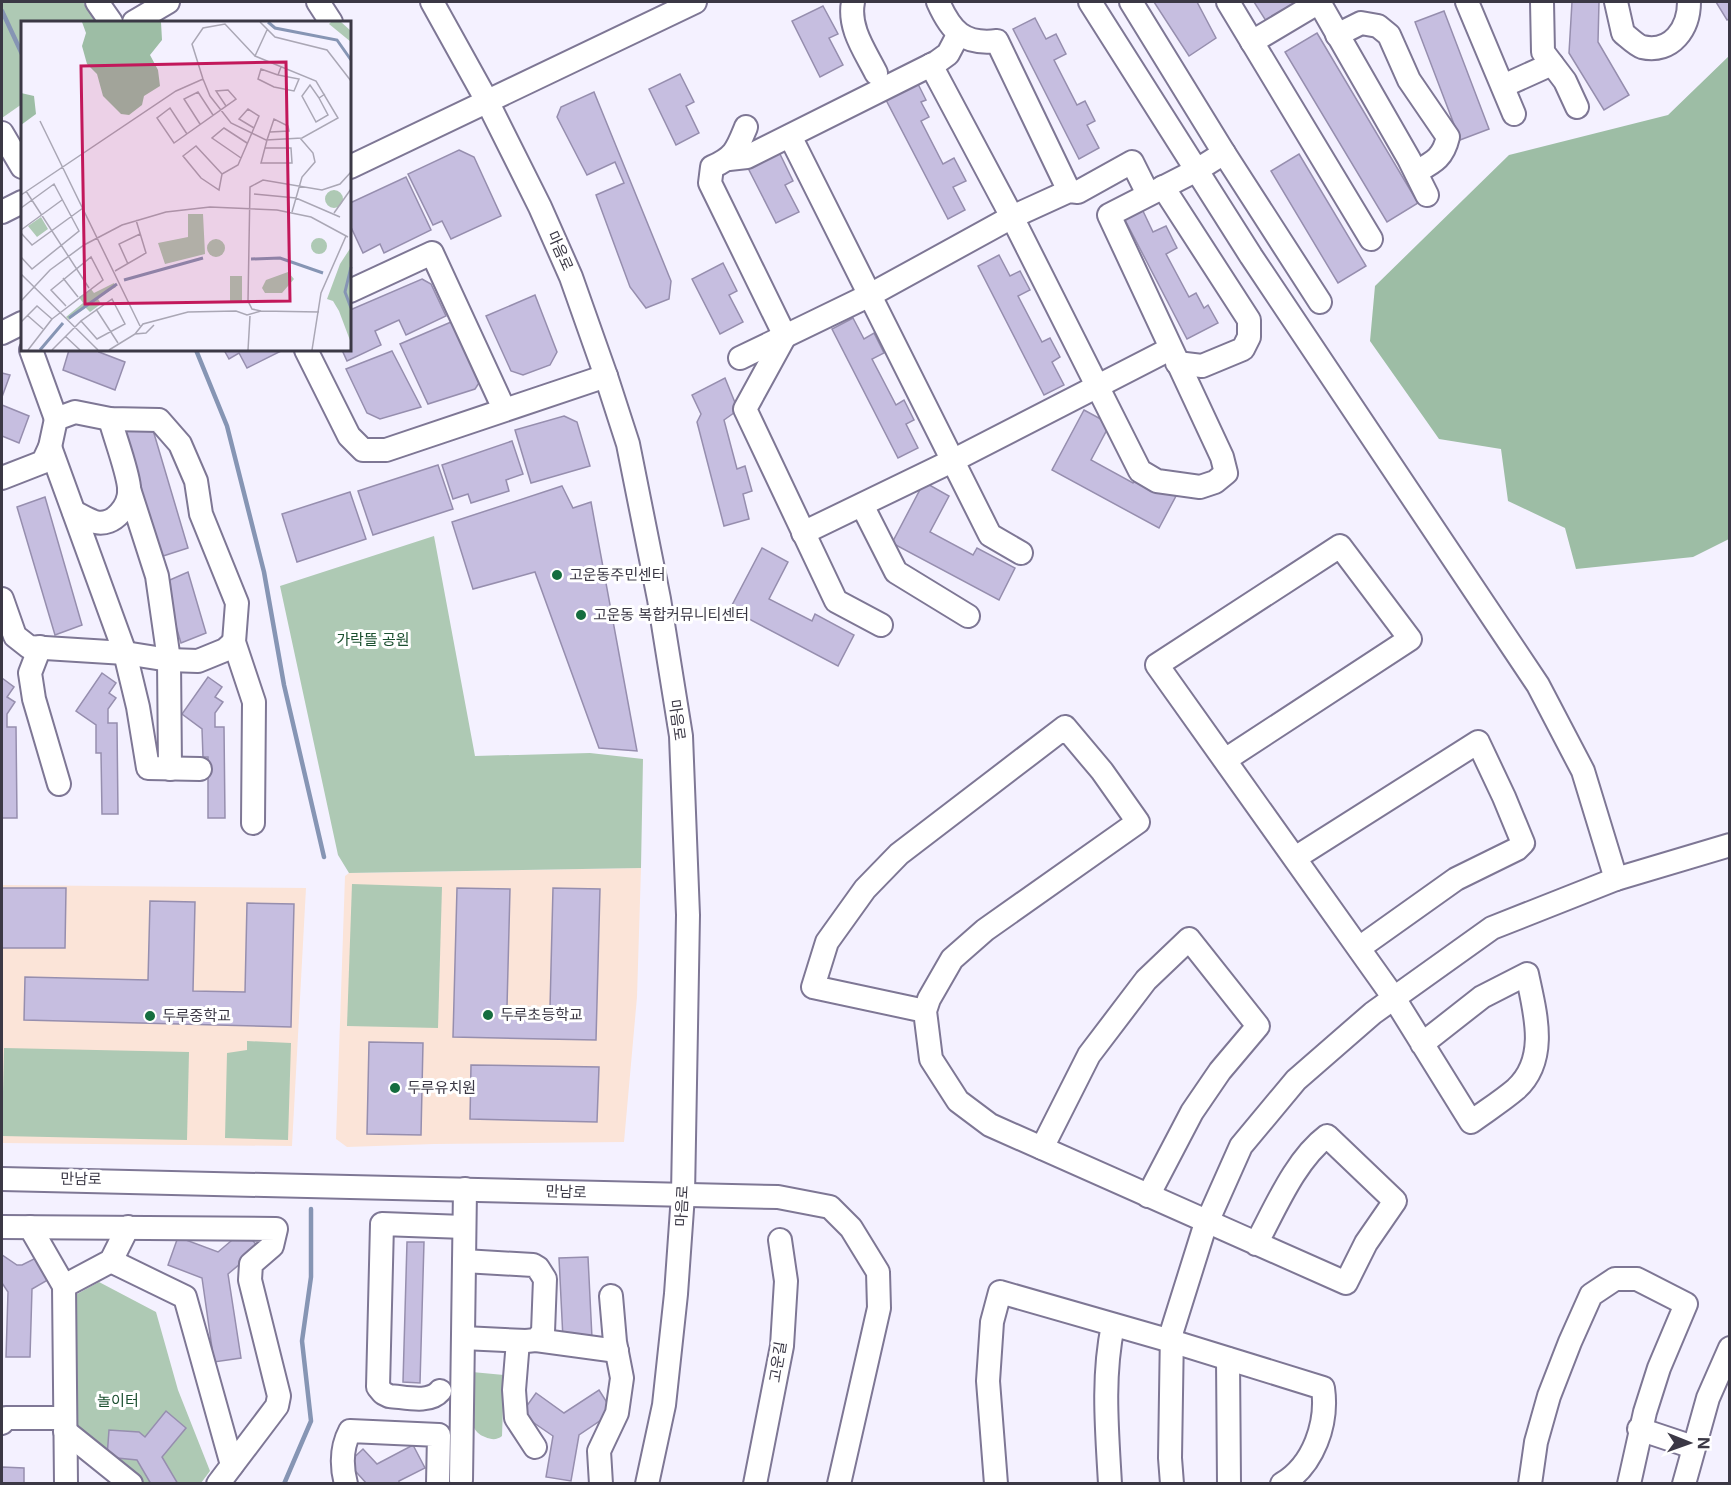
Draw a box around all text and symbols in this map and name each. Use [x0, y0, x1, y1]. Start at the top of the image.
inset map [21, 21, 351, 351]
street label: 마음로 [543, 228, 578, 274]
place label: 고운동주민센터 [569, 565, 666, 584]
marker: 고운동주민센터 [550, 568, 564, 582]
place label: 고운동 복합커뮤니티센터 [593, 605, 749, 624]
marker: 고운동 복합커뮤니티센터 [574, 608, 588, 622]
park label: 가락뜰 공원 [336, 630, 410, 649]
street label: 마음로 [665, 698, 690, 742]
place label: 두루초등학교 [500, 1005, 583, 1024]
place label: 두루중학교 [162, 1006, 231, 1025]
marker: 두루초등학교 [481, 1008, 495, 1022]
marker: 두루중학교 [143, 1009, 157, 1023]
place label: 두루유치원 [407, 1078, 476, 1097]
marker: 두루유치원 [388, 1081, 402, 1095]
street label: 만남로 [60, 1169, 102, 1188]
street label: 만남로 [545, 1181, 587, 1202]
street label: 마음로 [671, 1185, 692, 1227]
street label: 고운길 [765, 1340, 790, 1384]
park label: 놀이터 [97, 1391, 139, 1410]
north arrow [1659, 1413, 1719, 1473]
text: N [1694, 1437, 1714, 1450]

